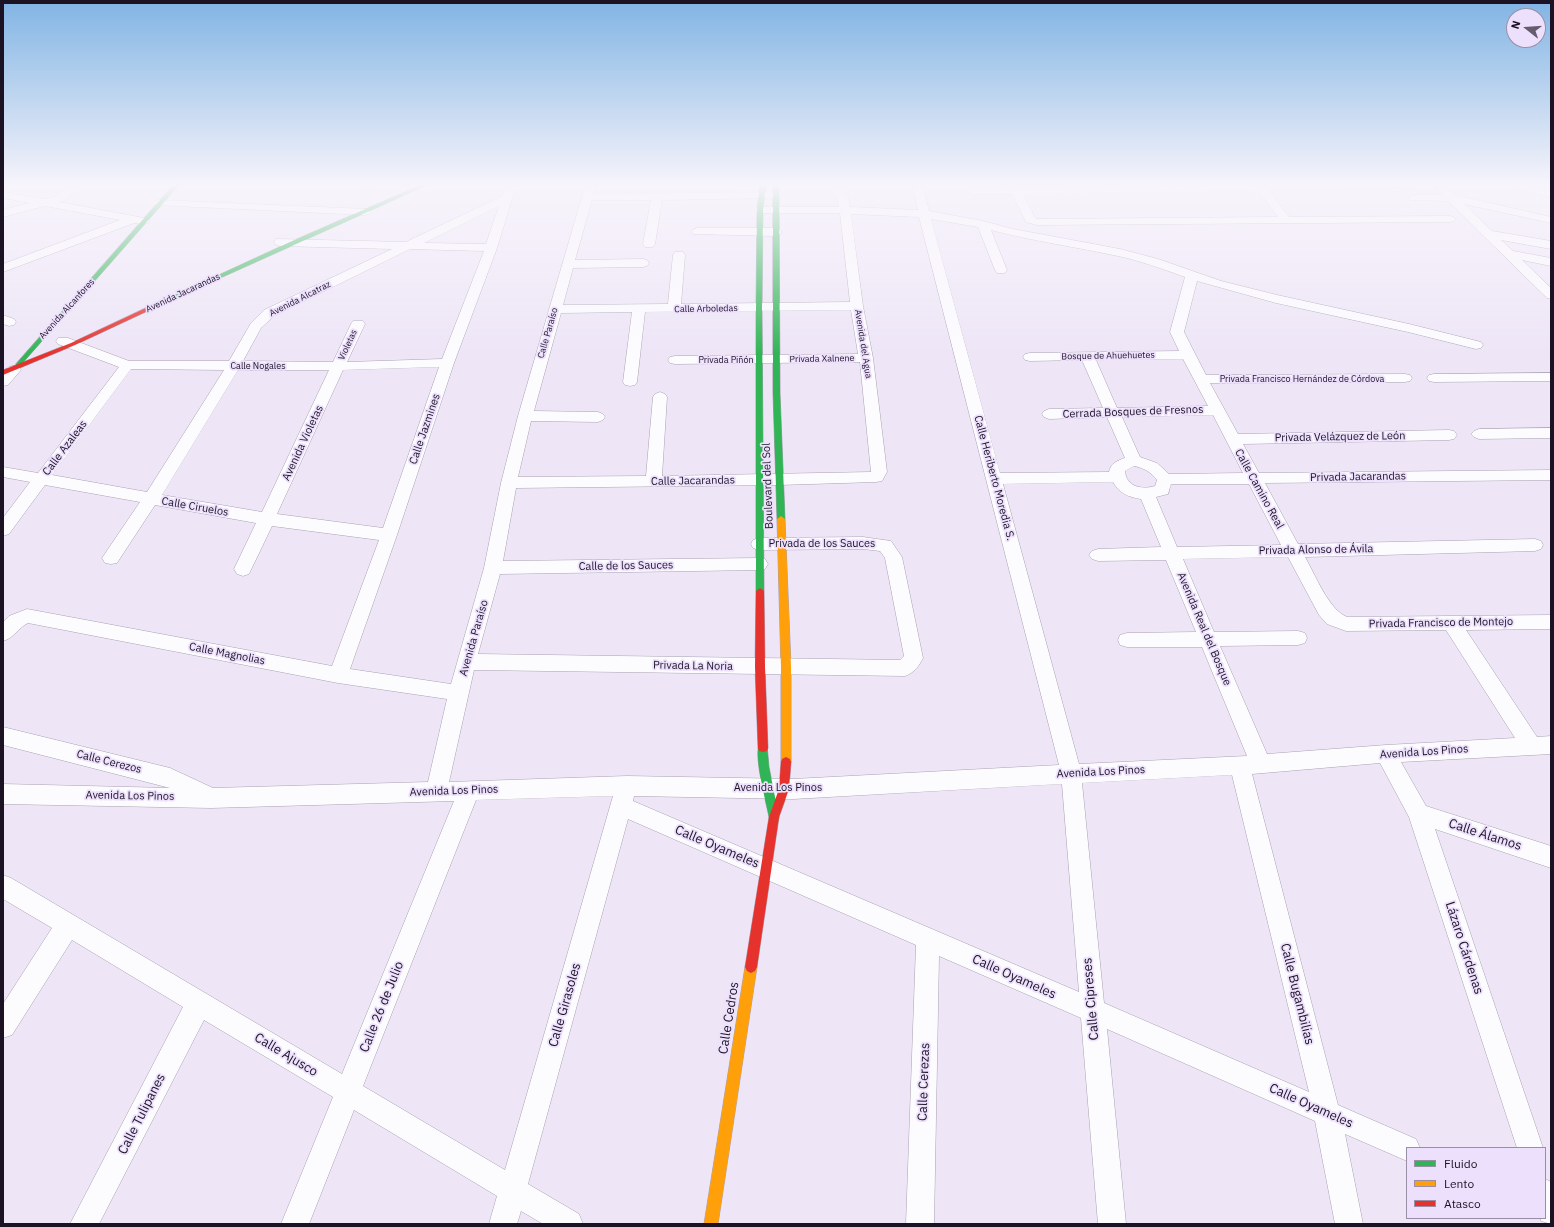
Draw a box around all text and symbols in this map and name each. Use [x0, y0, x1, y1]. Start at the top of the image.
north arrow [1506, 8, 1546, 48]
text: N [1508, 19, 1523, 31]
street label: Avenida Jacarandas [144, 271, 222, 315]
street label: Avenida Alcanfores [37, 277, 97, 341]
street label: Avenida Alcatraz [268, 279, 332, 319]
street label: Calle Arboledas [674, 303, 738, 315]
street label: Calle Paraíso [536, 306, 560, 360]
street label: Avenida del Agua [852, 309, 874, 379]
street label: Violetas [336, 328, 360, 362]
street label: Bosque de Ahuehuetes [1061, 350, 1155, 362]
street label: Privada Xalnene [789, 353, 855, 365]
street label: Privada Piñón [698, 355, 754, 365]
street label: Calle Nogales [230, 361, 286, 371]
street label: Privada Francisco Hernández de Córdova [1220, 374, 1384, 384]
street label: Calle Jazmines [407, 392, 443, 466]
street label: Avenida Violetas [280, 403, 326, 483]
street label: Cerrada Bosques de Fresnos [1062, 403, 1204, 421]
street label: Calle Heriberto Moredia S. [971, 414, 1017, 542]
street label: Calle Azaleas [40, 418, 90, 478]
street label: Privada Velázquez de León [1274, 429, 1406, 445]
street label: Boulevard del Sol [760, 443, 776, 529]
street label: Calle Camino Real [1232, 447, 1286, 531]
street label: Privada Jacarandas [1310, 470, 1406, 484]
street label: Calle Jacarandas [651, 474, 735, 488]
street label: Calle Ciruelos [161, 495, 229, 519]
street label: Privada de los Sauces [769, 537, 875, 551]
street label: Privada Alonso de Ávila [1258, 542, 1374, 558]
street label: Calle de los Sauces [579, 559, 673, 573]
street label: Avenida Real del Bosque [1174, 570, 1234, 688]
street label: Avenida Paraíso [457, 598, 491, 678]
street label: Privada Francisco de Montejo [1369, 615, 1513, 631]
street label: Calle Magnolias [188, 640, 266, 668]
street label: Privada La Noria [653, 659, 733, 673]
street label: Avenida Los Pinos [1379, 742, 1469, 762]
street label: Calle Cerezos [75, 748, 143, 776]
street label: Avenida Los Pinos [1056, 763, 1146, 781]
street label: Avenida Los Pinos [734, 781, 822, 795]
street label: Avenida Los Pinos [409, 783, 499, 799]
street label: Avenida Los Pinos [86, 789, 174, 803]
street label: Calle Álamos [1446, 816, 1524, 854]
street label: Calle Oyameles [672, 822, 762, 872]
street label: Lázaro Cárdenas [1442, 900, 1486, 996]
street label: Calle Bugambilias [1277, 942, 1317, 1046]
street label: Calle Oyameles [970, 952, 1058, 1002]
street label: Calle Cipreses [1080, 957, 1102, 1041]
street label: Calle 26 de Julio [357, 959, 407, 1055]
street label: Calle Girasoles [546, 961, 584, 1049]
street label: Calle Cedros [716, 981, 742, 1055]
street label: Calle Ajusco [251, 1030, 321, 1080]
street label: Calle Cerezas [915, 1042, 933, 1122]
street label: Calle Tulipanes [115, 1071, 169, 1157]
street label: Calle Oyameles [1267, 1081, 1355, 1131]
legend [1406, 1147, 1546, 1219]
text: Fluido [1444, 1156, 1477, 1171]
text: Lento [1444, 1176, 1474, 1191]
text: Atasco [1444, 1196, 1481, 1211]

